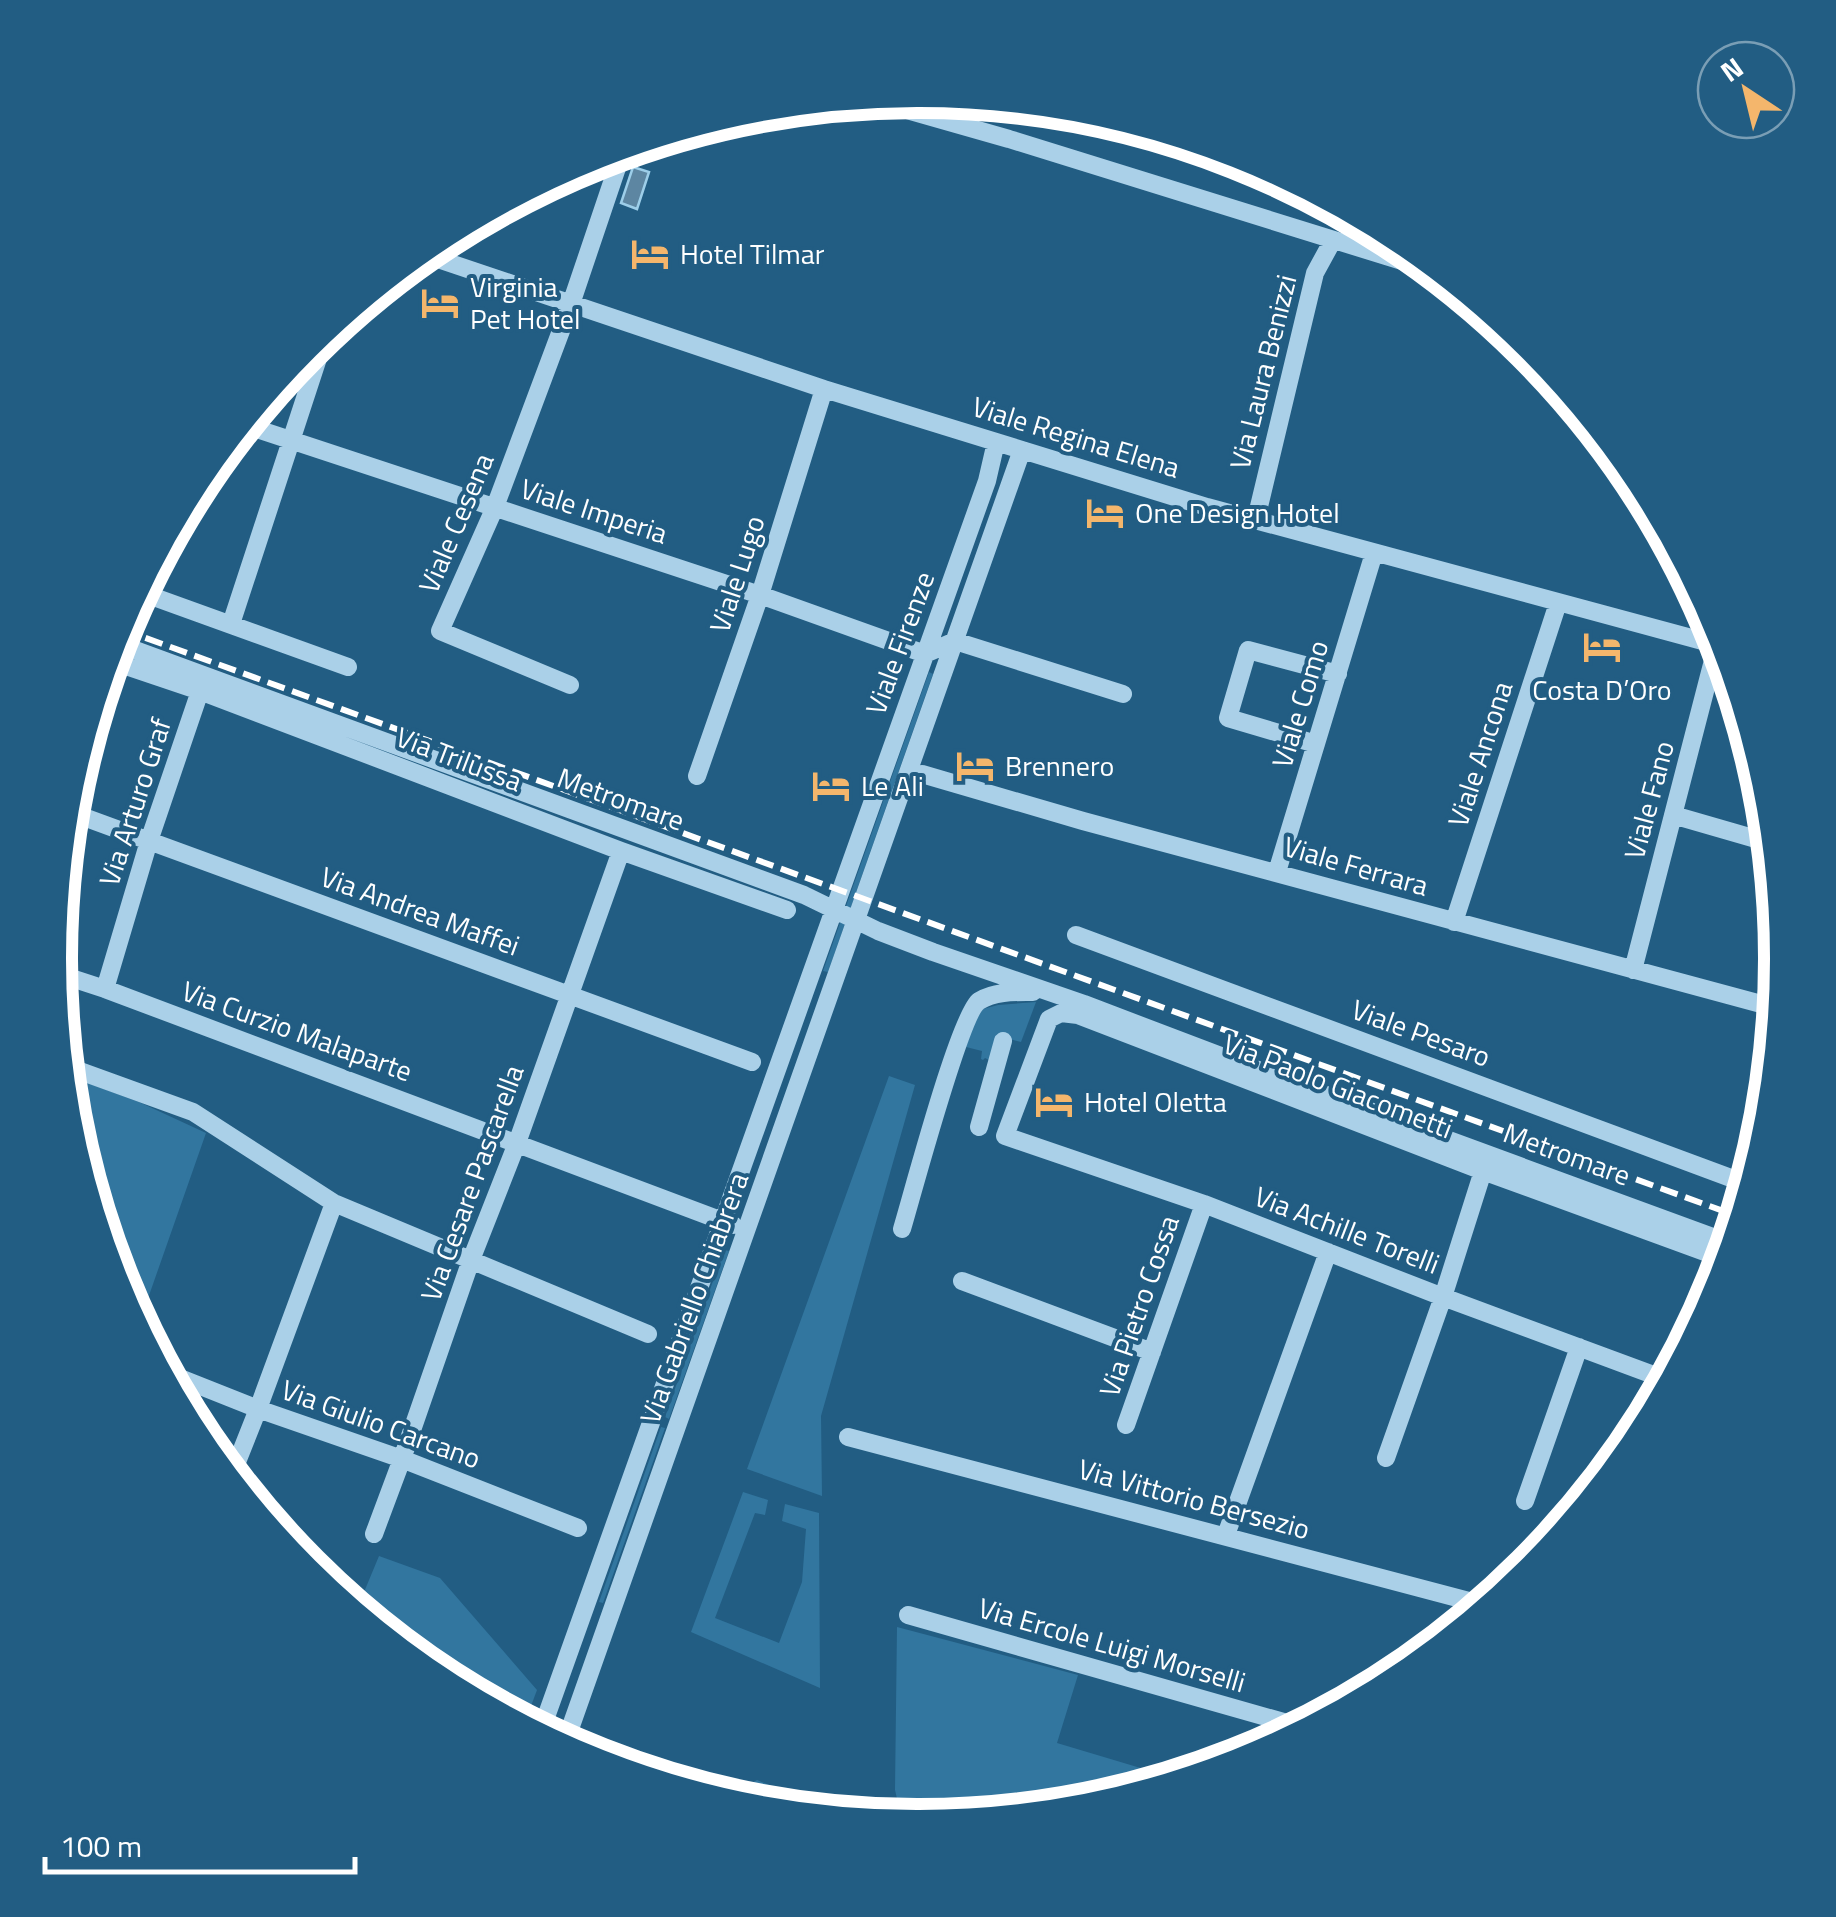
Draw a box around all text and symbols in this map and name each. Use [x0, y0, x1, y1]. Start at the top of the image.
north arrow [1696, 40, 1796, 140]
text: N [1711, 46, 1752, 92]
place label: Hotel Tilmar [680, 232, 825, 275]
hotel icon: Hotel Tilmar [629, 233, 671, 275]
place label: Virginia Pet Hotel [470, 265, 580, 340]
street label: Via Laura Benizzi [1218, 270, 1307, 474]
hotel icon: Virginia Pet Hotel [419, 282, 461, 324]
street label: Viale Regina Elena [967, 384, 1185, 489]
street label: Viale Cesena [407, 446, 504, 600]
street label: Viale Imperia [515, 467, 673, 554]
place label: One Design Hotel [1135, 491, 1340, 534]
hotel icon: One Design Hotel [1084, 492, 1126, 534]
street label: Viale Lugo [697, 510, 776, 638]
street label: Viale Firenze [854, 565, 945, 720]
hotel icon: Costa D’Oro [1581, 626, 1623, 668]
street label: Viale Como [1260, 635, 1339, 773]
place label: Costa D’Oro [1532, 668, 1672, 711]
street label: Viale Ancona [1436, 675, 1523, 832]
street label: Via Arturo Graf [87, 712, 182, 891]
street label: Via Trilussa [390, 715, 529, 802]
street label: Viale Fano [1612, 736, 1685, 864]
place label: Brennero [1005, 744, 1114, 787]
hotel icon: Brennero [954, 745, 996, 787]
street label: Metromare [552, 756, 691, 841]
place label: Le Ali [861, 764, 924, 807]
hotel icon: Le Ali [810, 765, 852, 807]
street label: Viale Ferrara [1279, 824, 1434, 907]
street label: Via Andrea Maffei [315, 855, 526, 966]
street label: Via Curzio Malaparte [176, 969, 418, 1092]
street label: Viale Pesaro [1346, 988, 1497, 1078]
street label: Via Paolo Giacometti [1217, 1022, 1459, 1149]
street label: Via Cesare Pascarella [409, 1059, 534, 1307]
place label: Hotel Oletta [1084, 1080, 1227, 1123]
hotel icon: Hotel Oletta [1033, 1081, 1075, 1123]
street label: Metromare [1498, 1111, 1637, 1196]
street label: Via Gabriello Chiabrera [628, 1166, 759, 1430]
street label: Via Achille Torelli [1248, 1174, 1446, 1285]
street label: Via Pietro Cossa [1087, 1209, 1190, 1402]
street label: Via Giulio Carcano [276, 1368, 487, 1479]
street label: Via Vittorio Bersezio [1074, 1447, 1315, 1550]
street label: Via Ercole Luigi Morselli [973, 1586, 1251, 1703]
scale bar [45, 1812, 355, 1874]
text: 100 m [60, 1823, 142, 1869]

